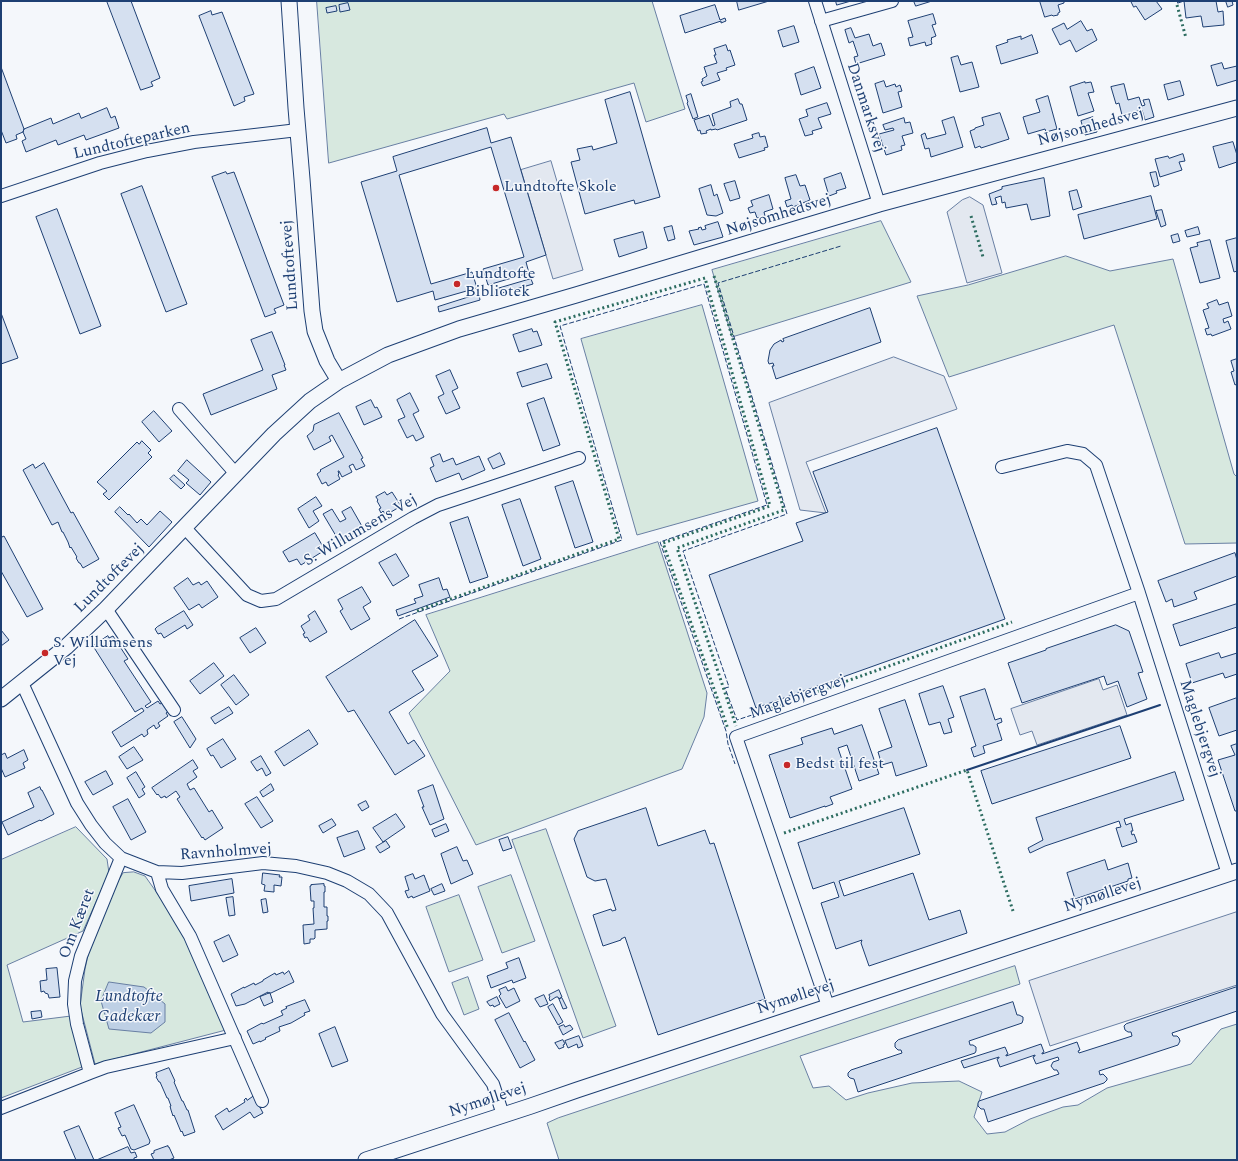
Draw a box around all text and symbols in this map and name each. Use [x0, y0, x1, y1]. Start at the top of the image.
street label: Danmarksvej [841, 61, 889, 155]
street label: Nøjsomhedsvej [1036, 105, 1146, 151]
street label: Lundtofteparken [72, 119, 192, 165]
place label: Lundtofte Skole [504, 178, 617, 198]
marker: Lundtofte Skole [491, 183, 501, 193]
street label: Nøjsomhedsvej [724, 191, 834, 241]
street label: Lundtoftevej [278, 219, 304, 311]
place label: Lundtofte Bibliotek [465, 265, 536, 303]
marker: Lundtofte Bibliotek [452, 279, 462, 289]
street label: S. Willumsens Vej [301, 491, 421, 571]
street label: Lundtoftevej [71, 540, 149, 618]
place label: S. Willumsens Vej [53, 634, 153, 672]
marker: S. Willumsens Vej [40, 648, 50, 658]
street label: Maglebjergvej [747, 672, 849, 724]
street label: Maglebjergvej [1174, 678, 1224, 780]
place label: Bedst til fest [795, 755, 884, 775]
marker: Bedst til fest [782, 760, 792, 770]
street label: Ravnholmvej [179, 840, 273, 866]
street label: Nymøllevej [1062, 874, 1144, 918]
street label: Om Kæret [56, 886, 100, 962]
street label: Nymøllevej [755, 976, 837, 1020]
water label: Lundtofte Gadekær [95, 988, 163, 1028]
street label: Nymøllevej [447, 1079, 529, 1123]

